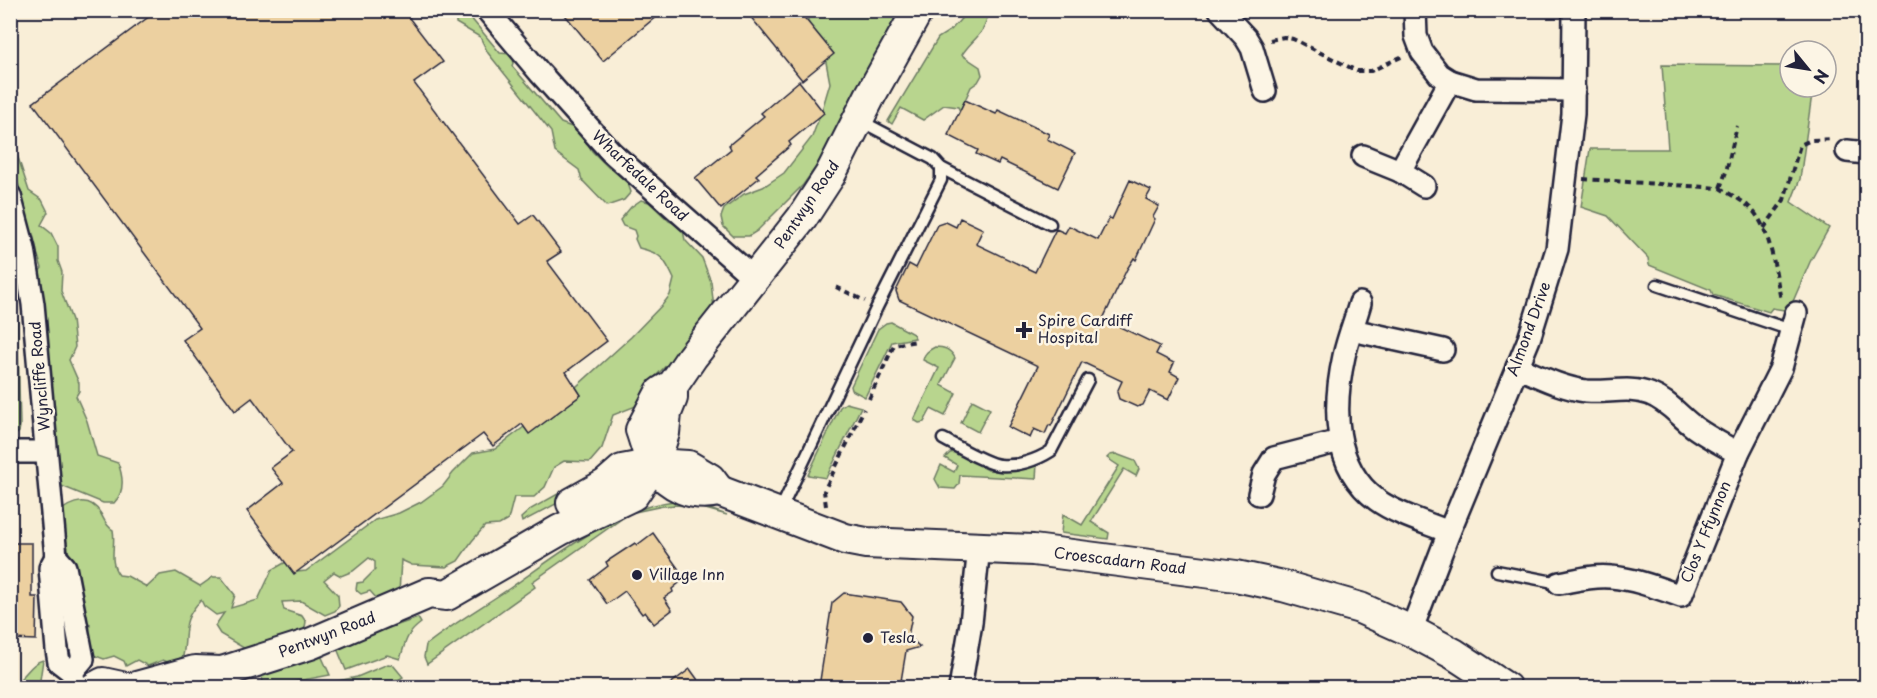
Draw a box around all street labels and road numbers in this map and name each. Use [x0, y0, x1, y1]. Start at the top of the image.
street label: Wharfedale Road [588, 124, 694, 226]
street label: Pentwyn Road [768, 155, 844, 253]
street label: Almond Drive [1500, 278, 1555, 379]
street label: Wyncliffe Road [22, 320, 55, 432]
street label: Clos Y Ffynnon [1674, 477, 1736, 586]
street label: Croescadarn Road [1053, 540, 1188, 579]
street label: Pentwyn Road [274, 604, 378, 663]

